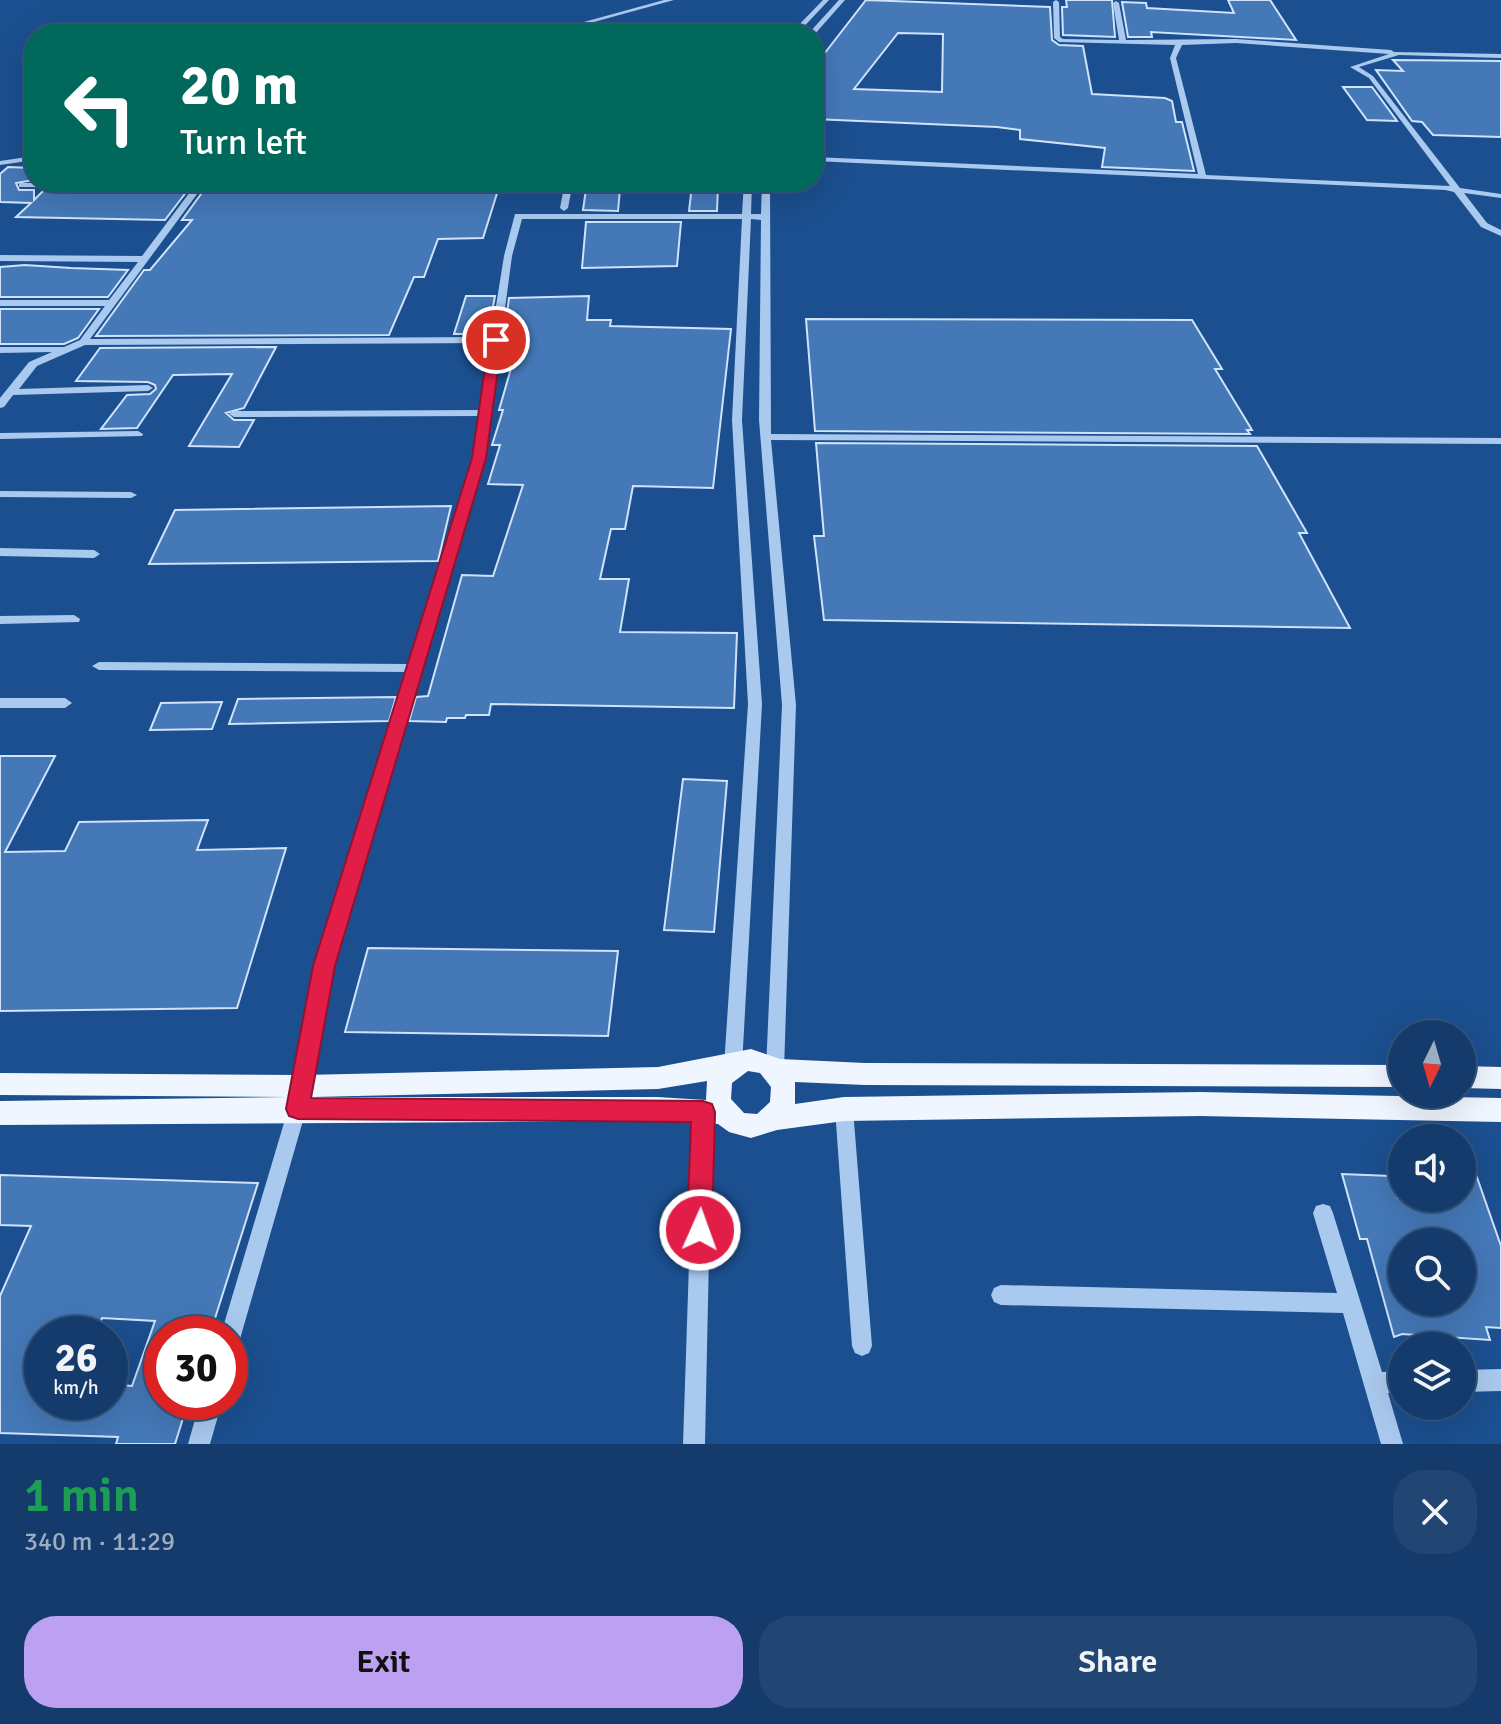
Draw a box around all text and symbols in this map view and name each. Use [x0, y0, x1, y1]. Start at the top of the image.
text: 20 m [180, 51, 298, 120]
icon: left [48, 56, 152, 160]
text: Turn left [180, 120, 307, 165]
pin [462, 306, 530, 374]
icon: arrive [474, 318, 518, 362]
north arrow [1388, 1020, 1476, 1108]
map controls [1388, 1020, 1476, 1420]
button: sound [1388, 1124, 1476, 1212]
position arrow [658, 1188, 742, 1272]
button: search [1388, 1228, 1476, 1316]
speed limit sign: 30 [144, 1316, 248, 1420]
button: layers [1388, 1332, 1476, 1420]
text: 26 [54, 1333, 98, 1383]
text: km/h [53, 1375, 99, 1400]
text: 1 min [24, 1466, 139, 1525]
button: close [1393, 1470, 1477, 1554]
text: 340 m · 11:29 [24, 1526, 175, 1558]
button: Exit [24, 1616, 743, 1708]
button: Share [759, 1616, 1477, 1708]

